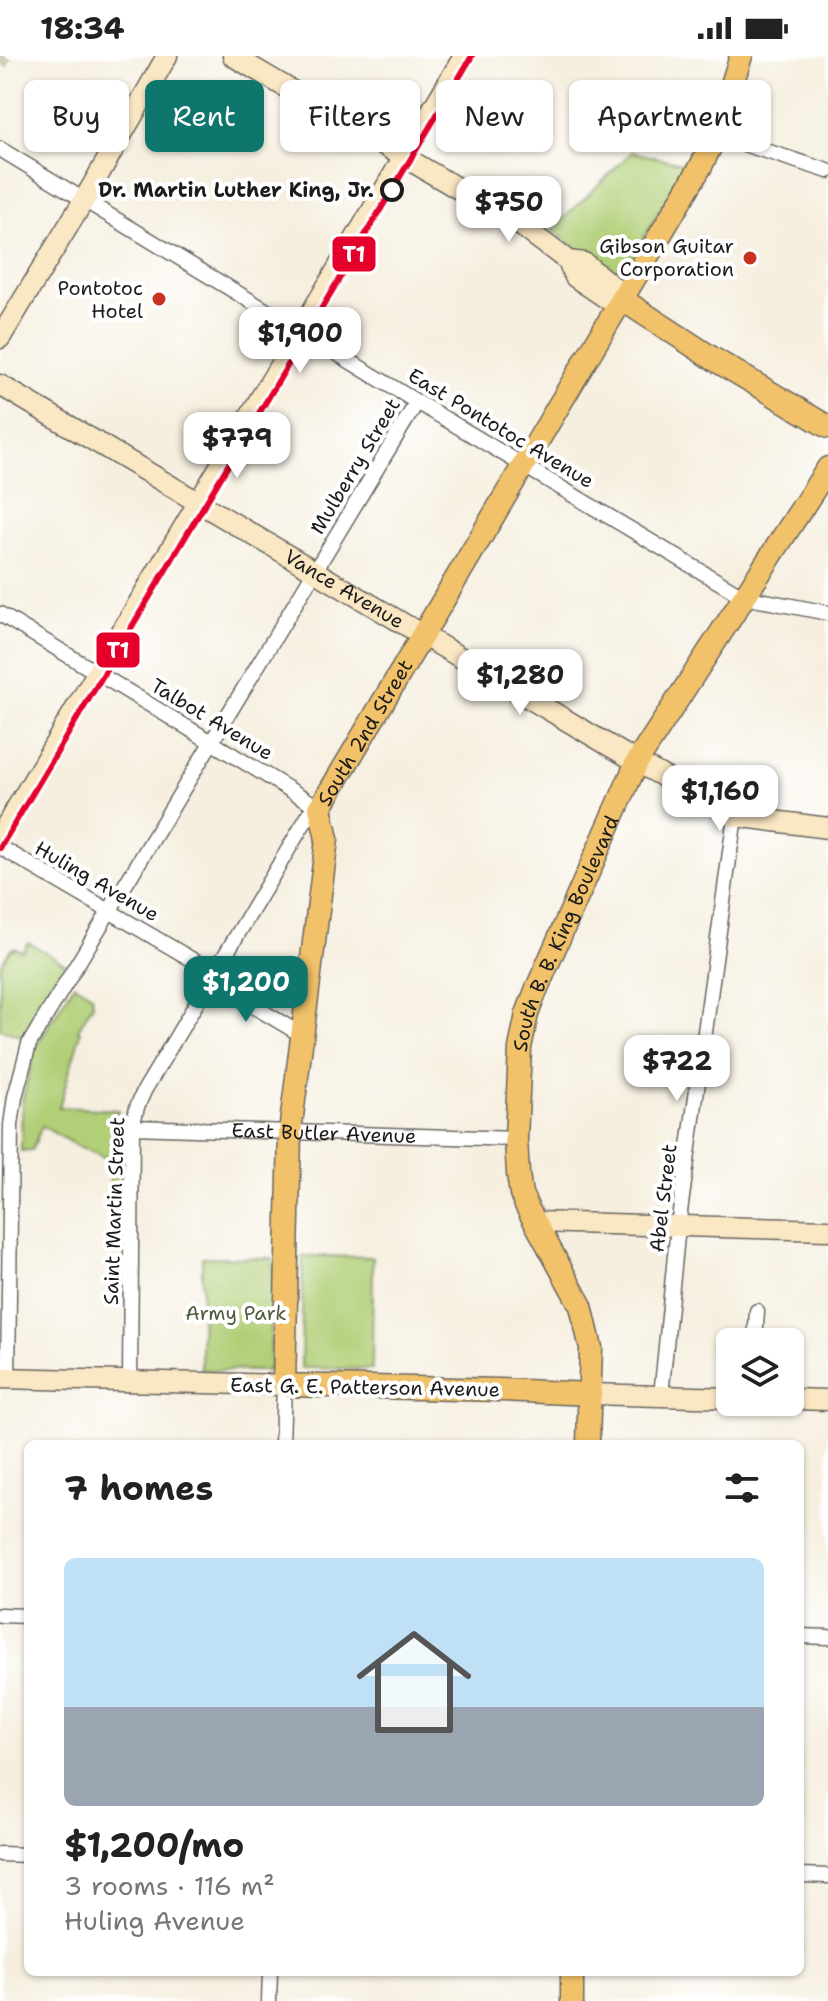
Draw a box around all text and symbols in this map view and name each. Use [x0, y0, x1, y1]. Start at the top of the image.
text: 18:34 [40, 8, 125, 49]
chip: Buy [24, 80, 129, 152]
chip: Rent [145, 80, 264, 152]
chip: Filters [280, 80, 420, 152]
chip: New [436, 80, 553, 152]
chip: Apartment [569, 80, 771, 152]
pin: $750 [462, 176, 556, 244]
place label: Dr. Martin Luther King, Jr. [98, 177, 374, 203]
marker: Dr. Martin Luther King, Jr. [381, 179, 403, 201]
text: $750 [474, 184, 544, 219]
place label: Gibson Guitar Corporation [599, 233, 734, 282]
line badge: T1 [331, 235, 377, 273]
text: T1 [343, 240, 365, 269]
marker: Gibson Guitar Corporation [741, 249, 759, 267]
place label: Pontotoc Hotel [58, 275, 143, 324]
marker: Pontotoc Hotel [150, 290, 168, 308]
pin: $1,900 [235, 307, 365, 375]
text: $1,900 [257, 315, 343, 350]
street label: East Pontotoc Avenue [403, 362, 599, 494]
street label: Mulberry Street [304, 393, 406, 539]
pin: $779 [190, 412, 284, 480]
text: $779 [201, 420, 273, 455]
street label: Vance Avenue [280, 543, 409, 634]
line badge: T1 [95, 631, 141, 669]
text: T1 [107, 636, 129, 665]
pin: $1,280 [455, 649, 585, 717]
street label: South 2nd Street [311, 655, 418, 811]
text: $1,280 [476, 657, 564, 692]
street label: Talbot Avenue [146, 672, 278, 766]
pin: $1,160 [655, 765, 785, 833]
text: $1,160 [680, 773, 760, 808]
street label: South B. B. King Boulevard [507, 811, 625, 1054]
street label: Huling Avenue [30, 835, 164, 927]
pin: $1,200 [181, 956, 311, 1024]
text: $1,200 [202, 964, 290, 999]
pin: $722 [630, 1035, 724, 1103]
text: $722 [642, 1043, 712, 1078]
street label: Saint Martin Street [98, 1117, 130, 1305]
street label: East Butler Avenue [231, 1117, 417, 1149]
street label: Abel Street [643, 1142, 683, 1254]
park label: Army Park [185, 1300, 287, 1326]
map controls [716, 1328, 804, 1416]
button: layers [716, 1328, 804, 1416]
street label: East G. E. Patterson Avenue [230, 1372, 500, 1402]
text: 7 homes [64, 1465, 213, 1511]
icon: filters [720, 1466, 764, 1510]
icon: home [342, 1610, 486, 1754]
text: $1,200/mo [64, 1822, 244, 1868]
text: 3 rooms · 116 m² [64, 1868, 275, 1903]
text: Huling Avenue [64, 1903, 245, 1938]

